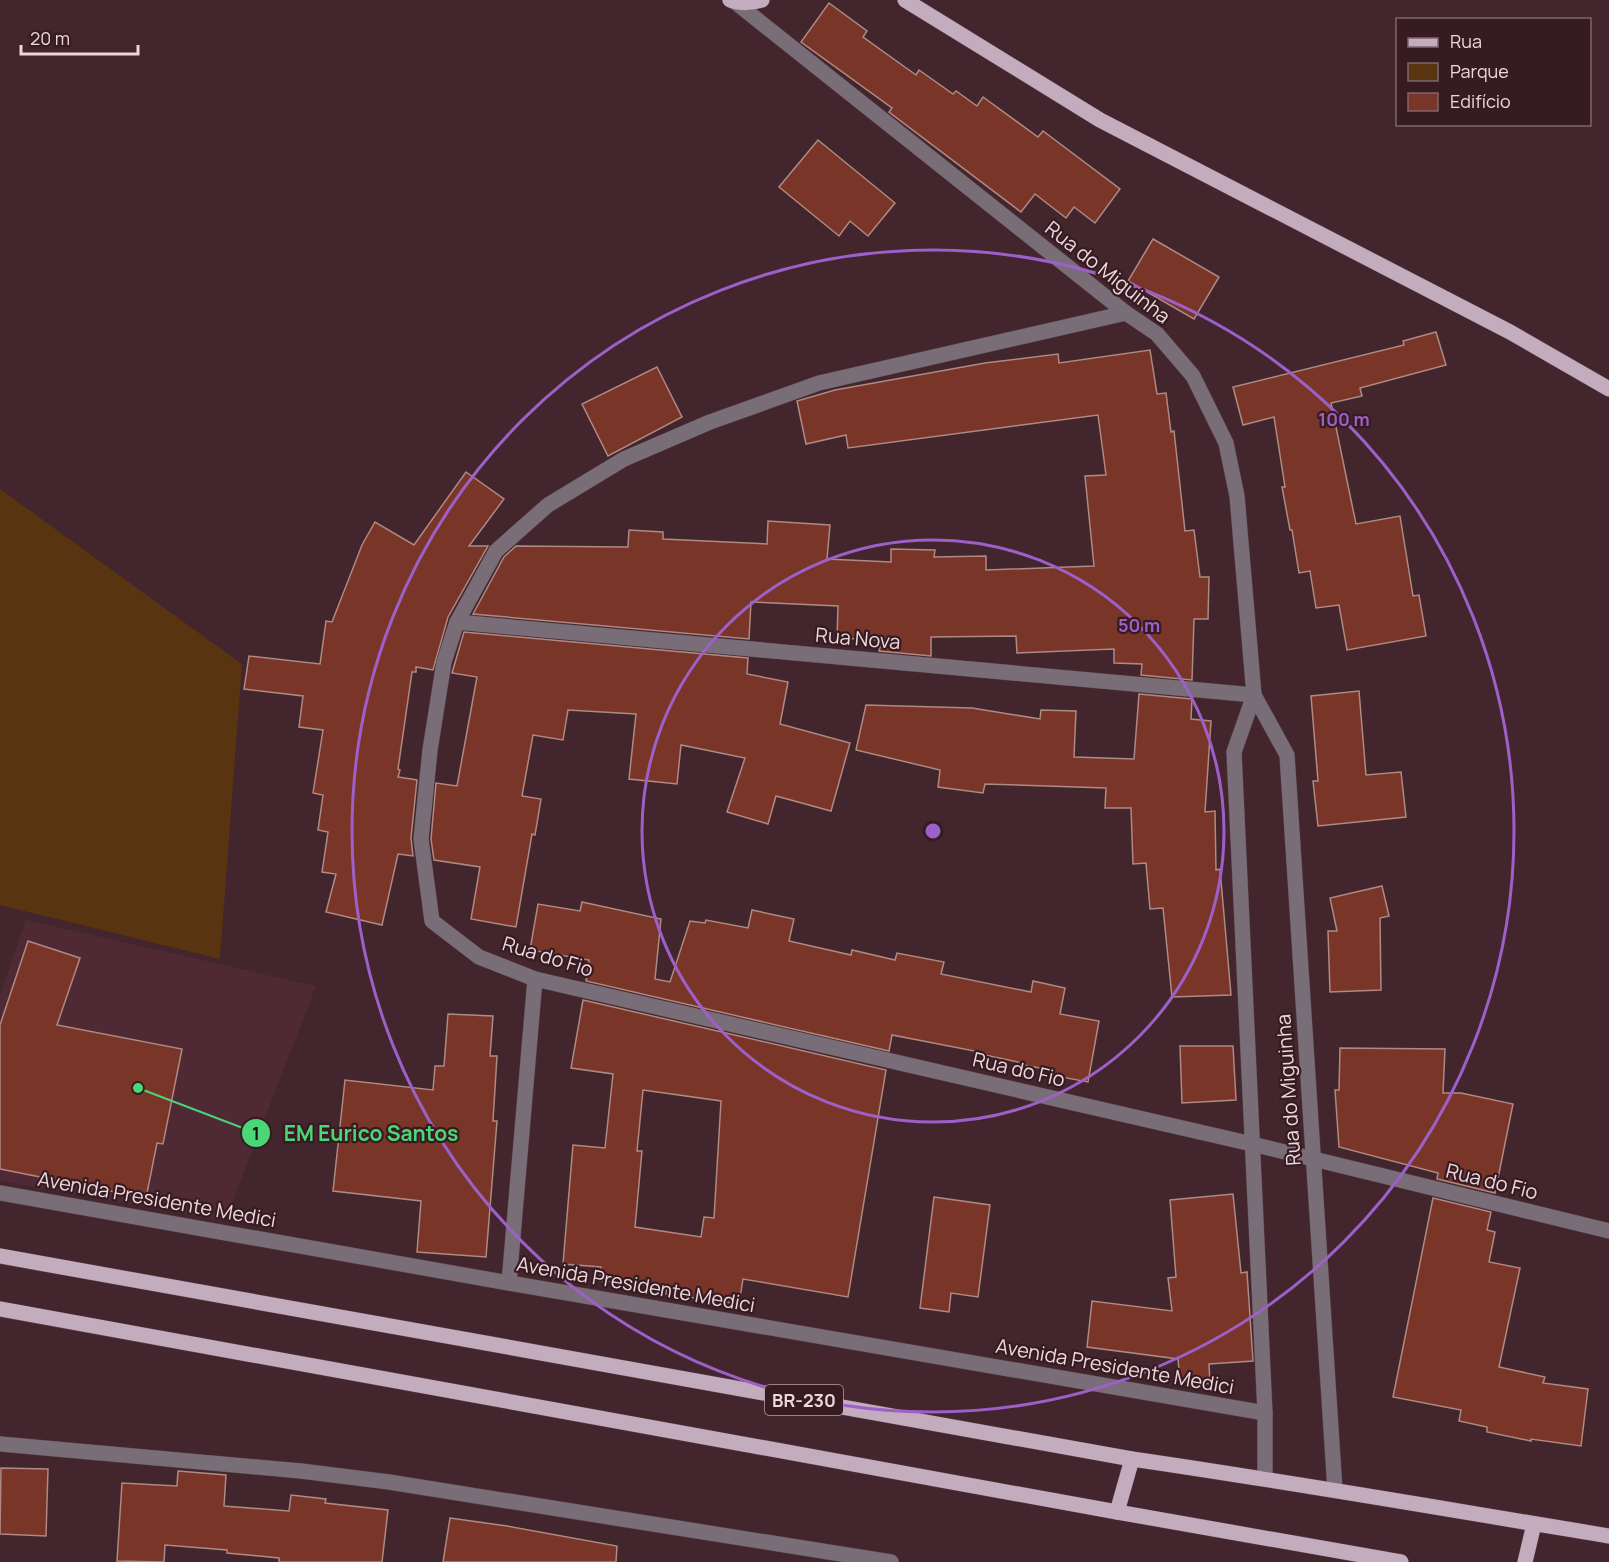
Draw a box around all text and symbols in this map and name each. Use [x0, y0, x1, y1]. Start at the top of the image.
scale bar [21, 18, 138, 56]
legend [1396, 18, 1591, 126]
text: 20 m [30, 26, 70, 50]
text: Rua [1450, 29, 1482, 53]
text: Parque [1450, 59, 1509, 83]
text: Edifício [1450, 89, 1511, 113]
street label: Rua do Miguinha [1040, 215, 1176, 329]
text: 100 m [1318, 407, 1370, 431]
text: 50 m [1118, 613, 1160, 637]
street label: Rua Nova [814, 621, 902, 655]
centre of rings [923, 821, 943, 841]
street label: Rua do Fio [499, 929, 597, 983]
street label: Rua do Miguinha [1269, 1013, 1307, 1167]
street label: Rua do Fio [970, 1045, 1068, 1093]
callout: EM Eurico Santos [241, 1114, 470, 1153]
text: EM Eurico Santos [284, 1119, 458, 1147]
text: 1 [252, 1121, 260, 1145]
street label: Rua do Fio [1443, 1157, 1541, 1205]
street label: Avenida Presidente Medici [36, 1165, 278, 1233]
street label: Avenida Presidente Medici [515, 1250, 757, 1318]
street label: Avenida Presidente Medici [994, 1332, 1236, 1400]
road number: BR-230 [765, 1385, 843, 1415]

